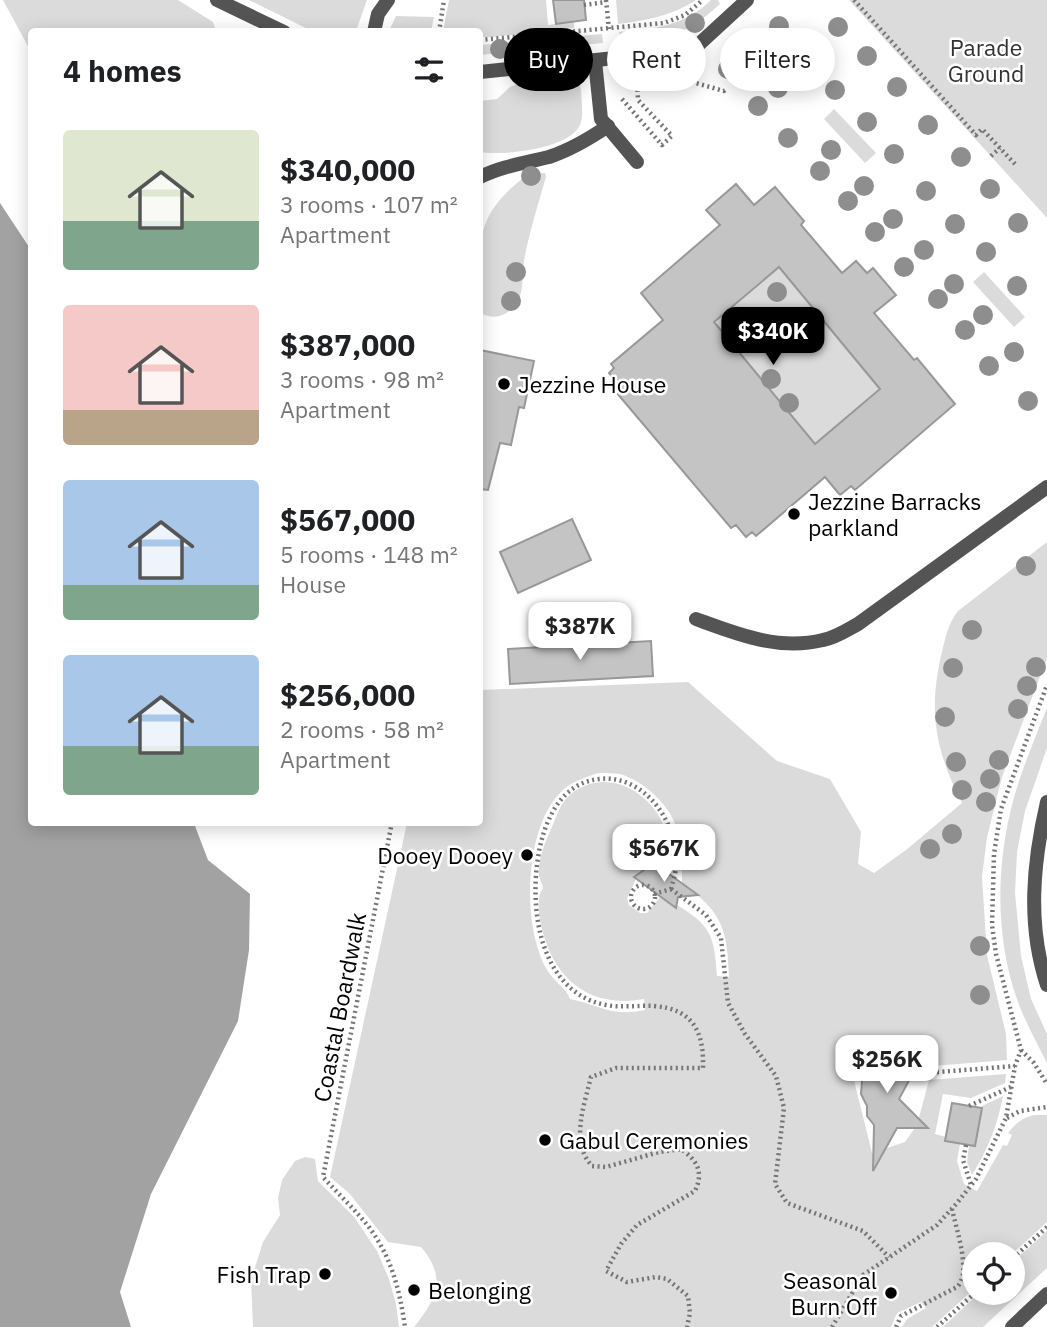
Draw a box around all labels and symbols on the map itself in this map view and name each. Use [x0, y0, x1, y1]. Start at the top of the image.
park label: Parade Ground [948, 32, 1024, 88]
pin: $340K [724, 308, 822, 367]
place label: Jezzine House [518, 369, 667, 399]
marker: Jezzine House [496, 376, 512, 392]
place label: Jezzine Barracks parkland [808, 486, 982, 542]
marker: Jezzine Barracks parkland [786, 506, 802, 522]
pin: $387K [531, 602, 629, 662]
pin: $567K [615, 824, 713, 884]
place label: Dooey Dooey [377, 840, 514, 870]
marker: Dooey Dooey [519, 847, 535, 863]
street label: Coastal Boardwalk [306, 910, 372, 1104]
pin: $256K [838, 1036, 936, 1095]
place label: Gabul Ceremonies [559, 1125, 749, 1155]
marker: Gabul Ceremonies [537, 1132, 553, 1148]
place label: Fish Trap [217, 1259, 311, 1289]
place label: Seasonal Burn Off [783, 1265, 877, 1321]
marker: Fish Trap [317, 1266, 333, 1282]
place label: Belonging [428, 1275, 531, 1305]
marker: Belonging [406, 1282, 422, 1298]
marker: Seasonal Burn Off [883, 1285, 899, 1301]

